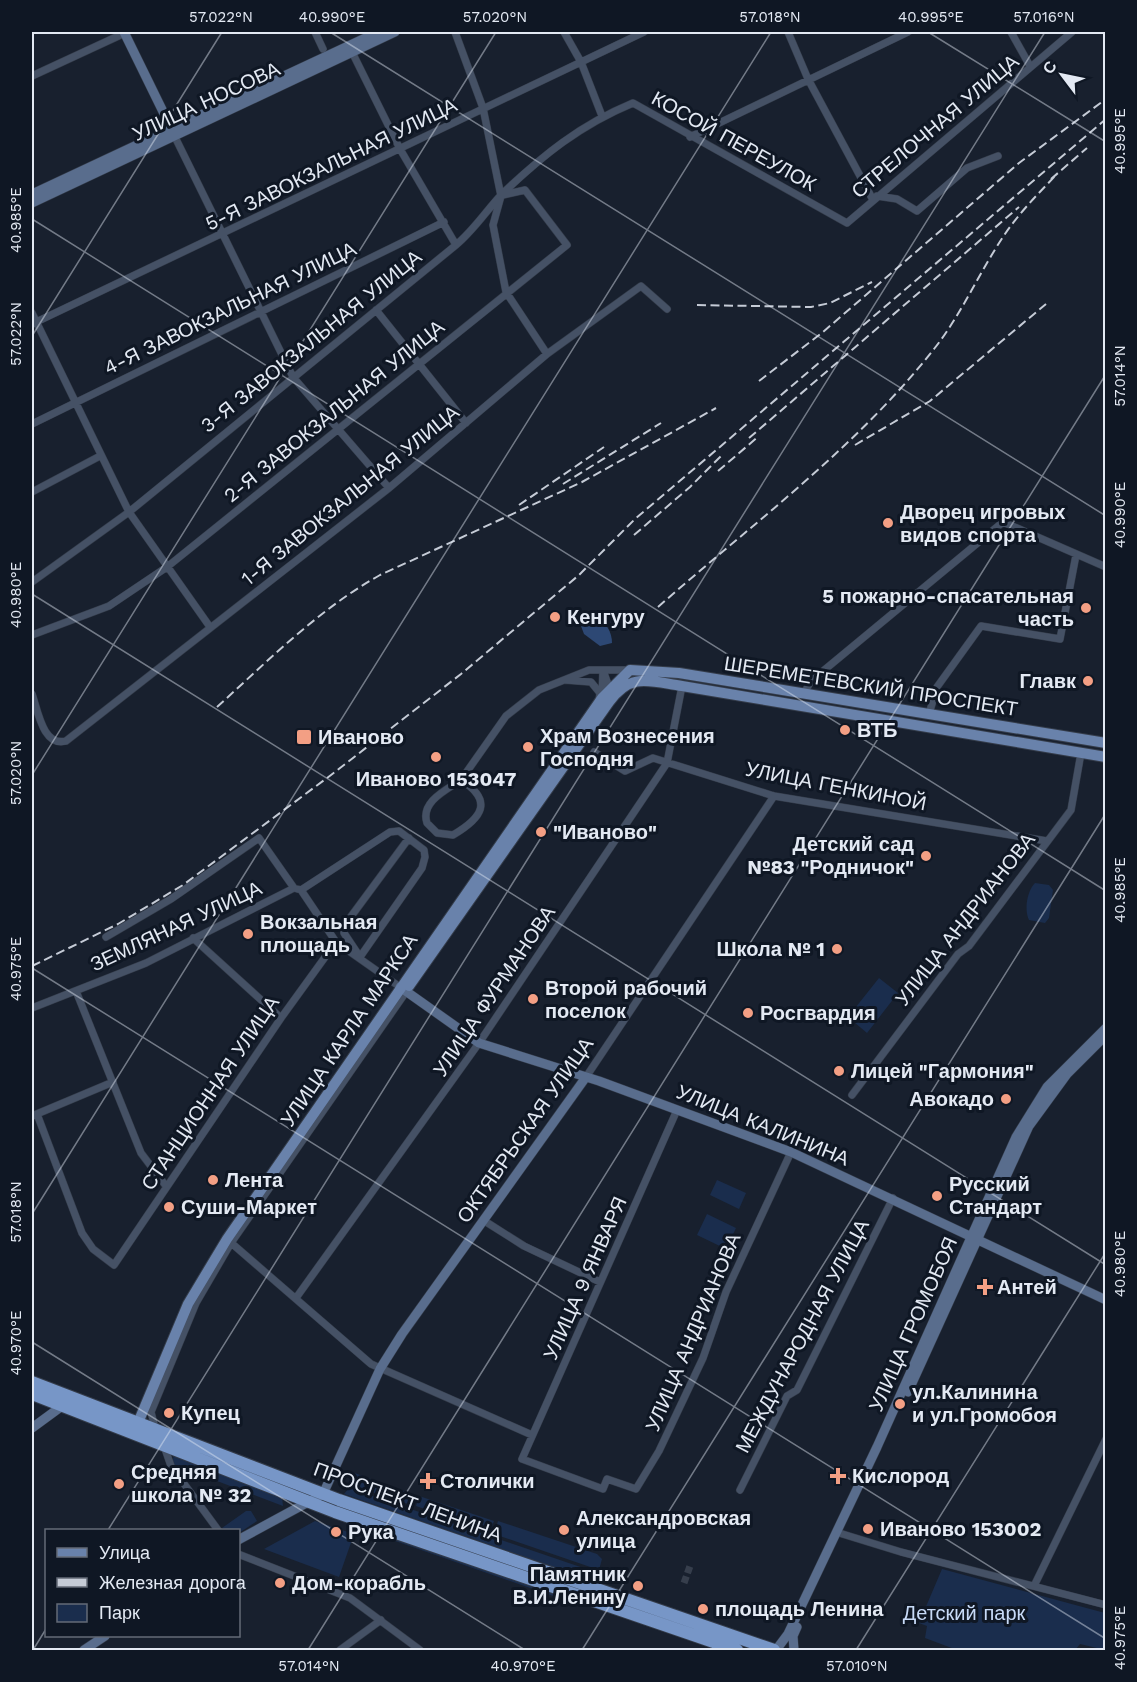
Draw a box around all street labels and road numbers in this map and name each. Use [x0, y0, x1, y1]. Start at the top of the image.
street label: СТРЕЛОЧНАЯ УЛИЦА [846, 49, 1024, 203]
street label: УЛИЦА НОСОВА [128, 56, 284, 146]
street label: КОСОЙ ПЕРЕУЛОК [647, 86, 821, 196]
street label: 5-Я ЗАВОКЗАЛЬНАЯ УЛИЦА [201, 92, 461, 236]
street label: 4-Я ЗАВОКЗАЛЬНАЯ УЛИЦА [100, 236, 361, 380]
street label: 3-Я ЗАВОКЗАЛЬНАЯ УЛИЦА [196, 244, 427, 438]
street label: 2-Я ЗАВОКЗАЛЬНАЯ УЛИЦА [219, 314, 450, 507]
street label: 1-Я ЗАВОКЗАЛЬНАЯ УЛИЦА [236, 399, 464, 590]
street label: ШЕРЕМЕТЕВСКИЙ ПРОСПЕКТ [722, 651, 1020, 721]
street label: УЛИЦА ГЕНКИНОЙ [744, 757, 928, 815]
street label: УЛИЦА АНДРИАНОВА [890, 827, 1040, 1010]
street label: ЗЕМЛЯНАЯ УЛИЦА [86, 875, 266, 976]
street label: УЛИЦА ФУРМАНОВА [428, 901, 560, 1081]
street label: УЛИЦА КАРЛА МАРКСА [276, 929, 423, 1131]
street label: СТАНЦИОННАЯ УЛИЦА [136, 991, 284, 1195]
street label: ОКТЯБРЬСКАЯ УЛИЦА [452, 1032, 599, 1227]
street label: УЛИЦА КАЛИНИНА [673, 1079, 853, 1171]
street label: УЛИЦА 9 ЯНВАРЯ [538, 1193, 632, 1363]
street label: МЕЖДУНАРОДНАЯ УЛИЦА [730, 1215, 874, 1457]
street label: УЛИЦА АНДРИАНОВА [640, 1229, 746, 1435]
street label: УЛИЦА ГРОМОБОЯ [864, 1233, 962, 1415]
street label: ПРОСПЕКТ ЛЕНИНА [311, 1457, 506, 1547]

